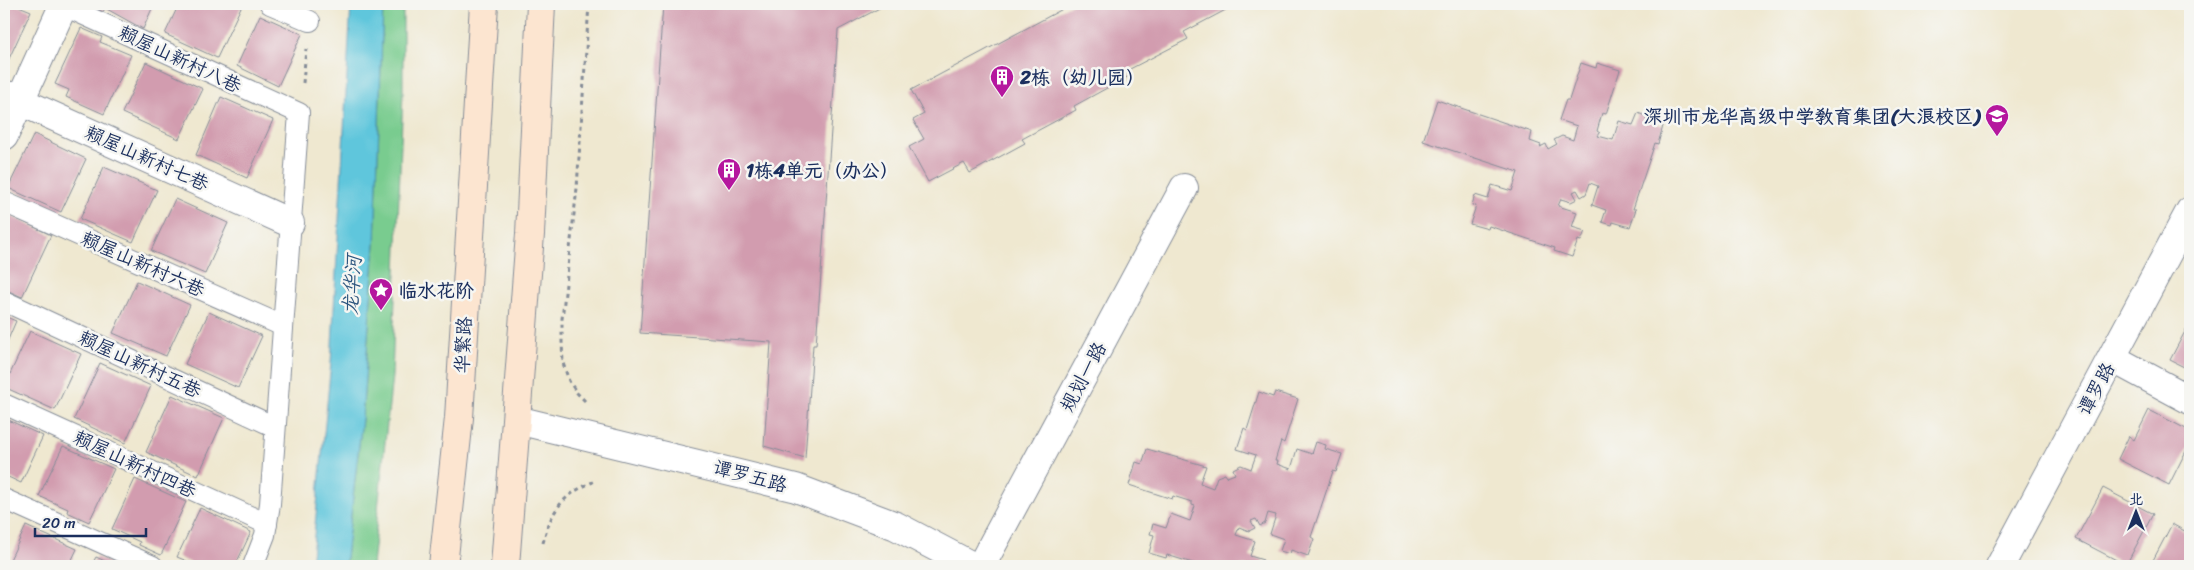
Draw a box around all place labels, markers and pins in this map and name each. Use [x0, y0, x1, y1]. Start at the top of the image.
place label: 2栋（幼儿园） [1019, 61, 1145, 94]
building icon: 2栋（幼儿园） [989, 64, 1015, 98]
place label: 深圳市龙华高级中学教育集团(大浪校区) [1644, 100, 1981, 133]
school or university icon: 深圳市龙华高级中学教育集团(大浪校区) [1984, 103, 2010, 137]
place label: 1栋4单元（办公） [746, 154, 899, 187]
building icon: 1栋4单元（办公） [716, 157, 742, 191]
place label: 临水花阶 [398, 274, 474, 307]
place icon: 临水花阶 [368, 277, 394, 311]

